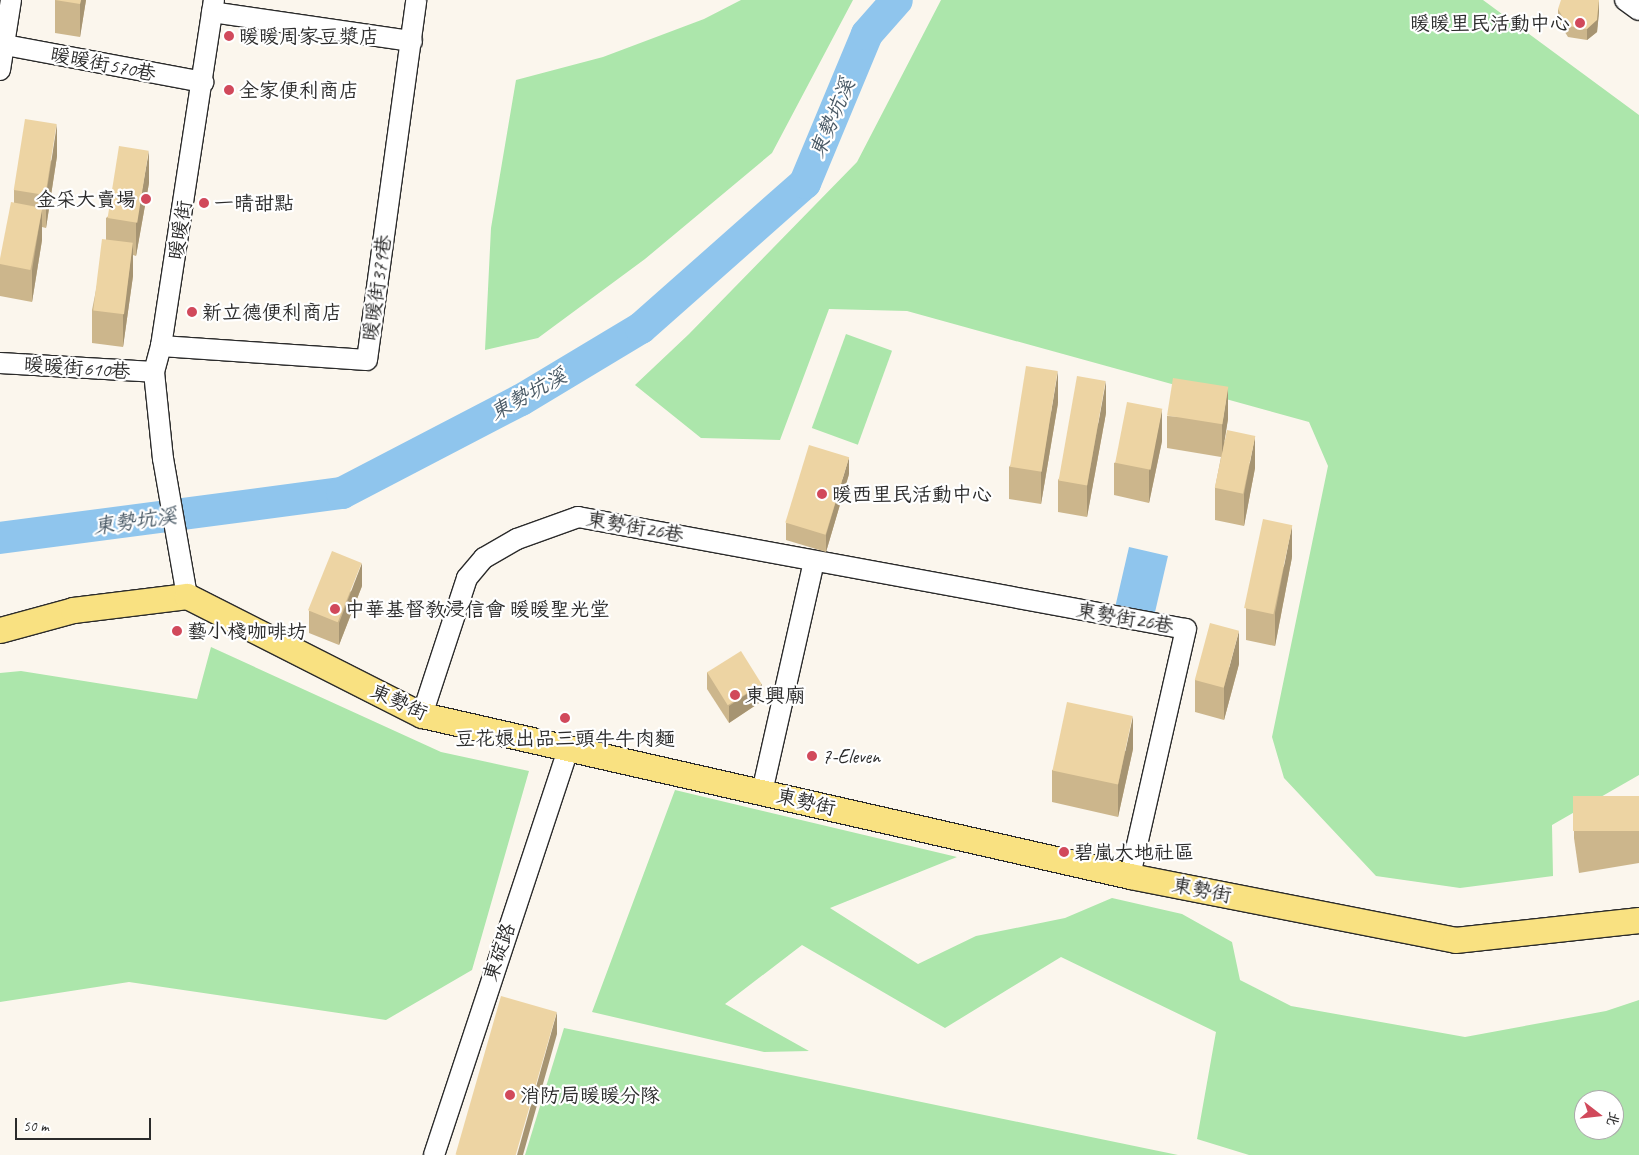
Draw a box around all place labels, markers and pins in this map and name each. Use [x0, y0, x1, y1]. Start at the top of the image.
place label: 暖暖里民活動中心 [1410, 11, 1570, 35]
marker: 暖暖里民活動中心 [1574, 17, 1586, 29]
place label: 暖暖周家豆漿店 [239, 24, 379, 48]
marker: 暖暖周家豆漿店 [223, 30, 235, 42]
place label: 全家便利商店 [239, 78, 359, 102]
marker: 全家便利商店 [223, 84, 235, 96]
place label: 金采大賣場 [36, 187, 136, 211]
place label: 一晴甜點 [214, 191, 294, 215]
marker: 金采大賣場 [140, 193, 152, 205]
marker: 一晴甜點 [198, 197, 210, 209]
place label: 新立德便利商店 [202, 300, 342, 324]
marker: 新立德便利商店 [186, 306, 198, 318]
place label: 暖西里民活動中心 [832, 482, 992, 506]
marker: 暖西里民活動中心 [816, 488, 828, 500]
place label: 中華基督教浸信會 暖暖聖光堂 [345, 597, 610, 621]
marker: 中華基督教浸信會 暖暖聖光堂 [329, 603, 341, 615]
place label: 藝小棧咖啡坊 [187, 619, 307, 643]
marker: 藝小棧咖啡坊 [171, 625, 183, 637]
place label: 東興廟 [745, 683, 805, 707]
marker: 東興廟 [729, 689, 741, 701]
marker: 豆花娘出品三頭牛牛肉麵 [559, 712, 571, 724]
place label: 豆花娘出品三頭牛牛肉麵 [455, 726, 675, 750]
place label: 7-Eleven [822, 744, 880, 768]
marker: 7-Eleven [806, 750, 818, 762]
place label: 碧嵐大地社區 [1074, 840, 1194, 864]
marker: 碧嵐大地社區 [1058, 846, 1070, 858]
place label: 消防局暖暖分隊 [520, 1083, 660, 1107]
marker: 消防局暖暖分隊 [504, 1089, 516, 1101]

